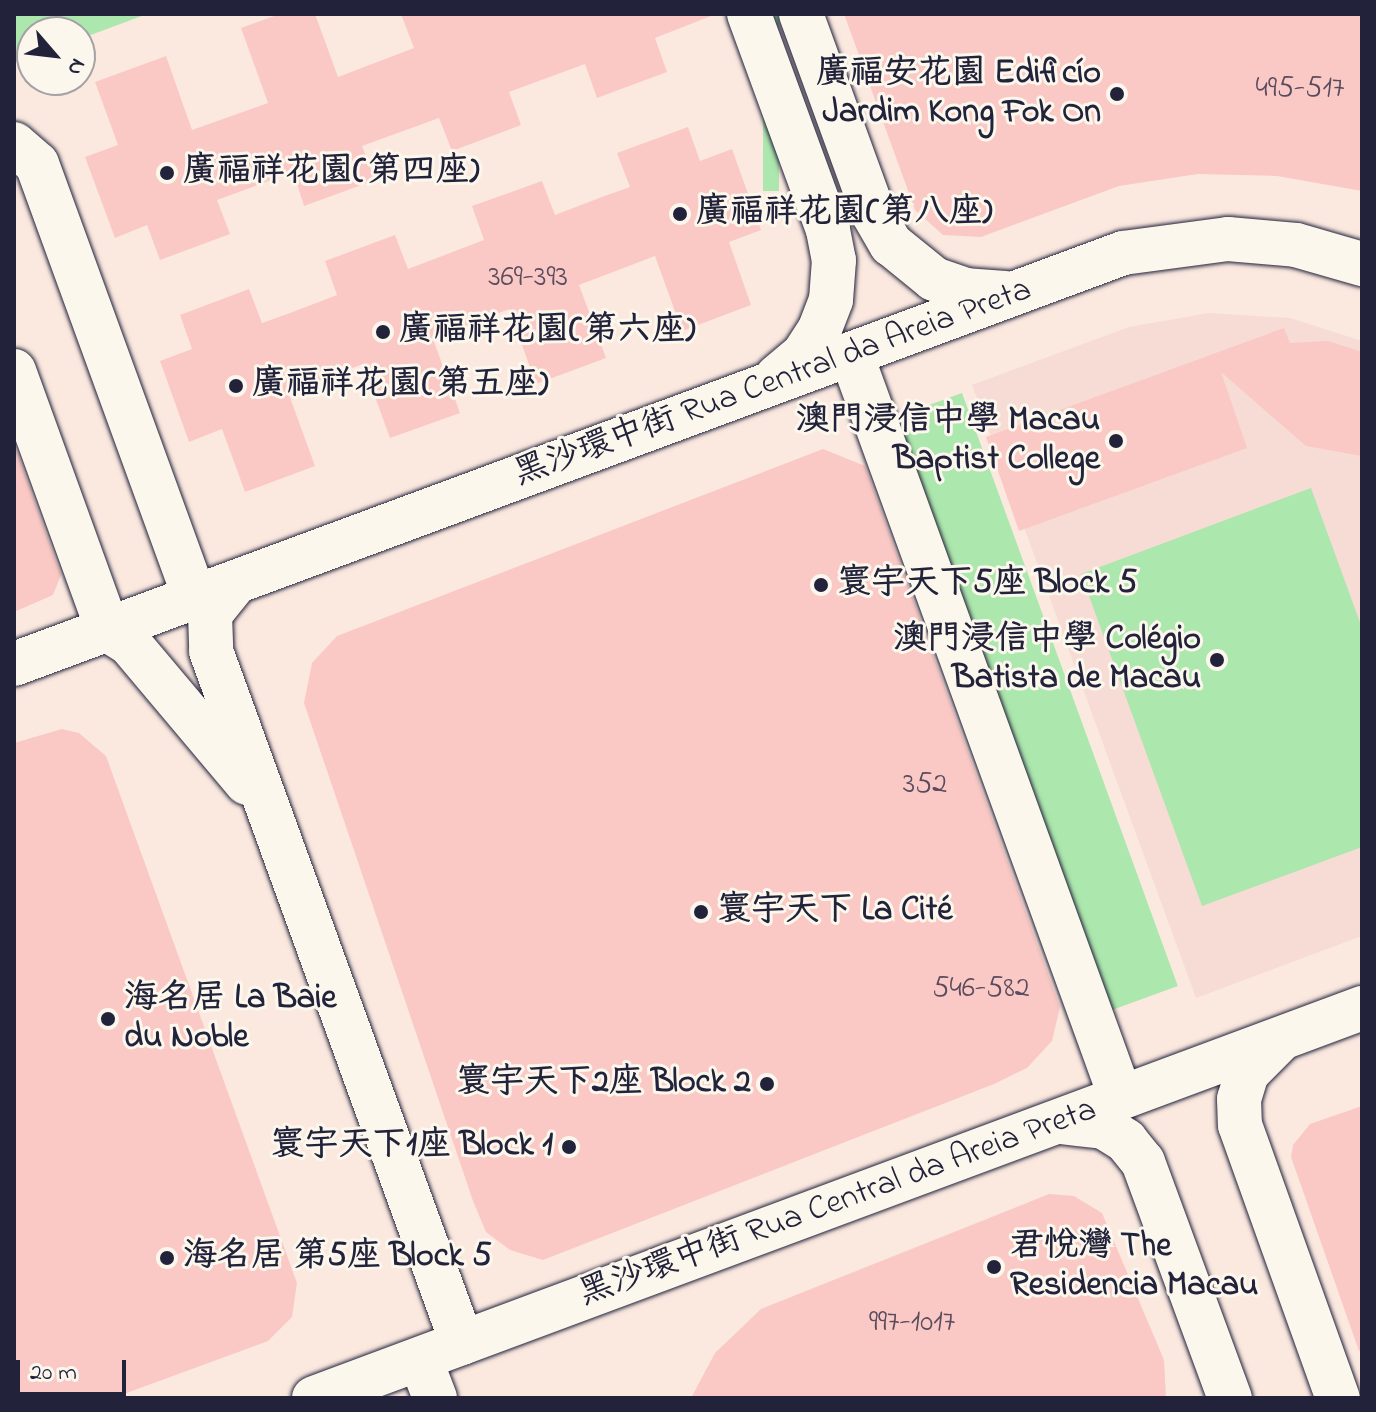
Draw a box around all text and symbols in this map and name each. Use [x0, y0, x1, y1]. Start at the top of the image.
north arrow [16, 16, 96, 96]
text: N [58, 52, 93, 80]
place label: 廣福安花園 Edificío Jardim Kong Fok On [816, 54, 1101, 134]
house number: 495-517 [1256, 71, 1344, 107]
marker: 廣福安花園 Edificío Jardim Kong Fok On [1108, 85, 1126, 103]
place label: 廣福祥花園(第四座) [183, 153, 479, 193]
marker: 廣福祥花園(第四座) [158, 164, 176, 182]
place label: 廣福祥花園(第八座) [696, 194, 992, 234]
marker: 廣福祥花園(第八座) [671, 205, 689, 223]
house number: 369-393 [488, 260, 568, 296]
street label: 黑沙環中街 Rua Central da Areia Preta [509, 270, 1037, 496]
place label: 廣福祥花園(第六座) [399, 312, 695, 352]
marker: 廣福祥花園(第六座) [374, 323, 392, 341]
place label: 廣福祥花園(第五座) [252, 366, 548, 406]
marker: 廣福祥花園(第五座) [227, 377, 245, 395]
place label: 澳門浸信中學 Macau Baptist College [796, 401, 1100, 480]
marker: 澳門浸信中學 Macau Baptist College [1107, 432, 1125, 450]
place label: 寰宇天下5座 Block 5 [837, 565, 1137, 605]
marker: 寰宇天下5座 Block 5 [812, 576, 830, 594]
place label: 澳門浸信中學 Colégio Batista de Macau [893, 620, 1201, 700]
marker: 澳門浸信中學 Colégio Batista de Macau [1208, 651, 1226, 669]
house number: 352 [903, 767, 947, 803]
place label: 寰宇天下 La Cité [717, 892, 952, 932]
marker: 寰宇天下 La Cité [692, 903, 710, 921]
house number: 546-582 [932, 971, 1030, 1007]
place label: 海名居 La Baie du Noble [124, 979, 337, 1058]
marker: 海名居 La Baie du Noble [99, 1010, 117, 1028]
place label: 寰宇天下2座 Block 2 [456, 1064, 751, 1104]
marker: 寰宇天下2座 Block 2 [758, 1075, 776, 1093]
street label: 黑沙環中街 Rua Central da Areia Preta [574, 1090, 1102, 1316]
place label: 寰宇天下1座 Block 1 [270, 1127, 553, 1167]
marker: 寰宇天下1座 Block 1 [560, 1138, 578, 1156]
place label: 君悅灣 The Residencia Macau [1010, 1227, 1258, 1306]
place label: 海名居 第5座 Block 5 [183, 1238, 492, 1278]
marker: 海名居 第5座 Block 5 [158, 1249, 176, 1267]
marker: 君悅灣 The Residencia Macau [985, 1258, 1003, 1276]
house number: 997-1017 [869, 1305, 955, 1341]
scale bar [20, 1344, 130, 1394]
text: 20 m [30, 1356, 77, 1391]

